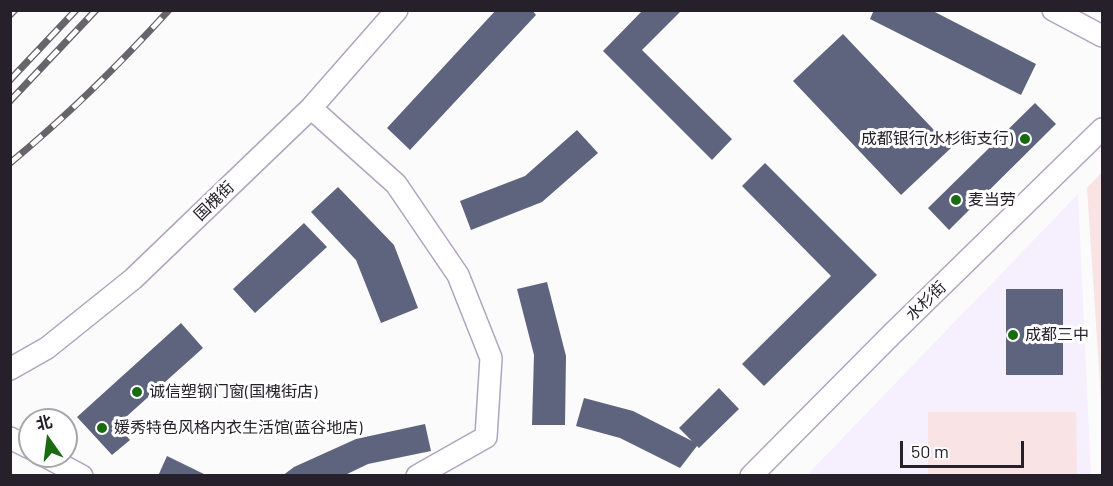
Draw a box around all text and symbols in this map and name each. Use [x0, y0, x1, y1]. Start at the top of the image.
place label: 成都银行(水杉街支行) [861, 129, 1013, 149]
marker: 成都银行(水杉街支行) [1018, 132, 1032, 146]
street label: 国槐街 [190, 177, 238, 225]
place label: 麦当劳 [968, 190, 1016, 210]
marker: 麦当劳 [949, 193, 963, 207]
street label: 水杉街 [902, 277, 950, 325]
place label: 成都三中 [1025, 325, 1089, 345]
marker: 成都三中 [1006, 328, 1020, 342]
place label: 诚信塑钢门窗(国槐街店) [149, 382, 317, 402]
marker: 诚信塑钢门窗(国槐街店) [130, 385, 144, 399]
north arrow [18, 408, 78, 468]
text: 北 [34, 411, 54, 433]
place label: 媛秀特色风格内衣生活馆(蓝谷地店) [114, 418, 362, 438]
marker: 媛秀特色风格内衣生活馆(蓝谷地店) [95, 421, 109, 435]
scale bar [903, 429, 1028, 467]
text: 50 m [911, 440, 949, 462]

